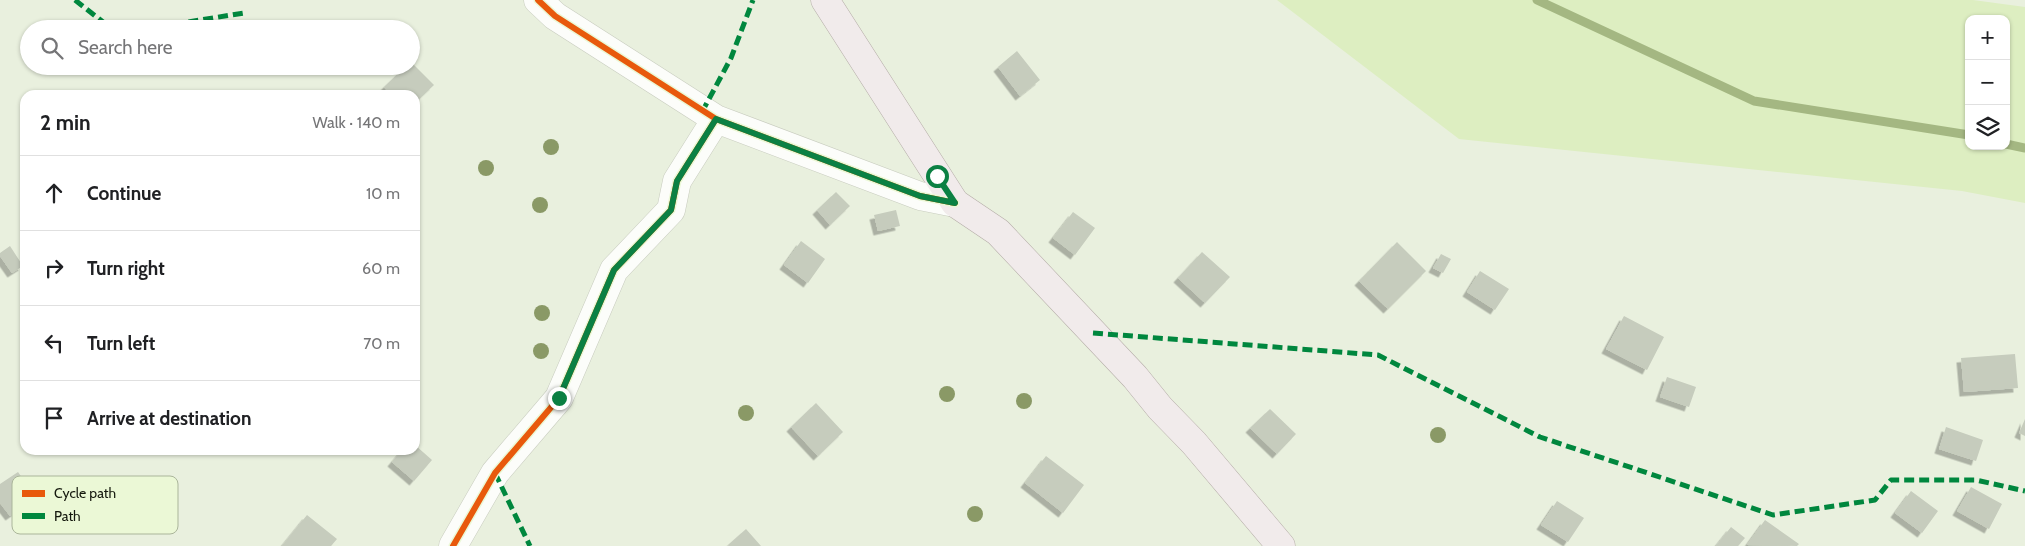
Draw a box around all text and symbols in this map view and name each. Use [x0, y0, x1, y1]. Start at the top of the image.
map controls [1965, 15, 2010, 150]
button: + [1965, 15, 2010, 60]
search box [20, 20, 420, 75]
icon: search [38, 34, 66, 62]
text: Search here [78, 36, 172, 59]
button: − [1965, 60, 2010, 105]
button: layers [1965, 105, 2010, 150]
text: 2 min [40, 110, 91, 135]
text: Walk · 140 m [313, 113, 400, 132]
route start [926, 165, 949, 188]
icon: ahead [40, 179, 68, 207]
text: Continue [87, 182, 161, 205]
text: 10 m [366, 184, 400, 203]
icon: right [40, 254, 68, 282]
text: Turn right [87, 257, 165, 280]
text: 60 m [362, 259, 400, 278]
icon: left [40, 329, 68, 357]
text: Turn left [87, 332, 155, 355]
text: 70 m [363, 334, 400, 353]
route end [548, 387, 571, 410]
icon: arrive [40, 404, 68, 432]
text: Arrive at destination [87, 407, 251, 430]
legend [12, 476, 178, 534]
text: Cycle path [54, 484, 116, 502]
text: Path [54, 507, 81, 525]

